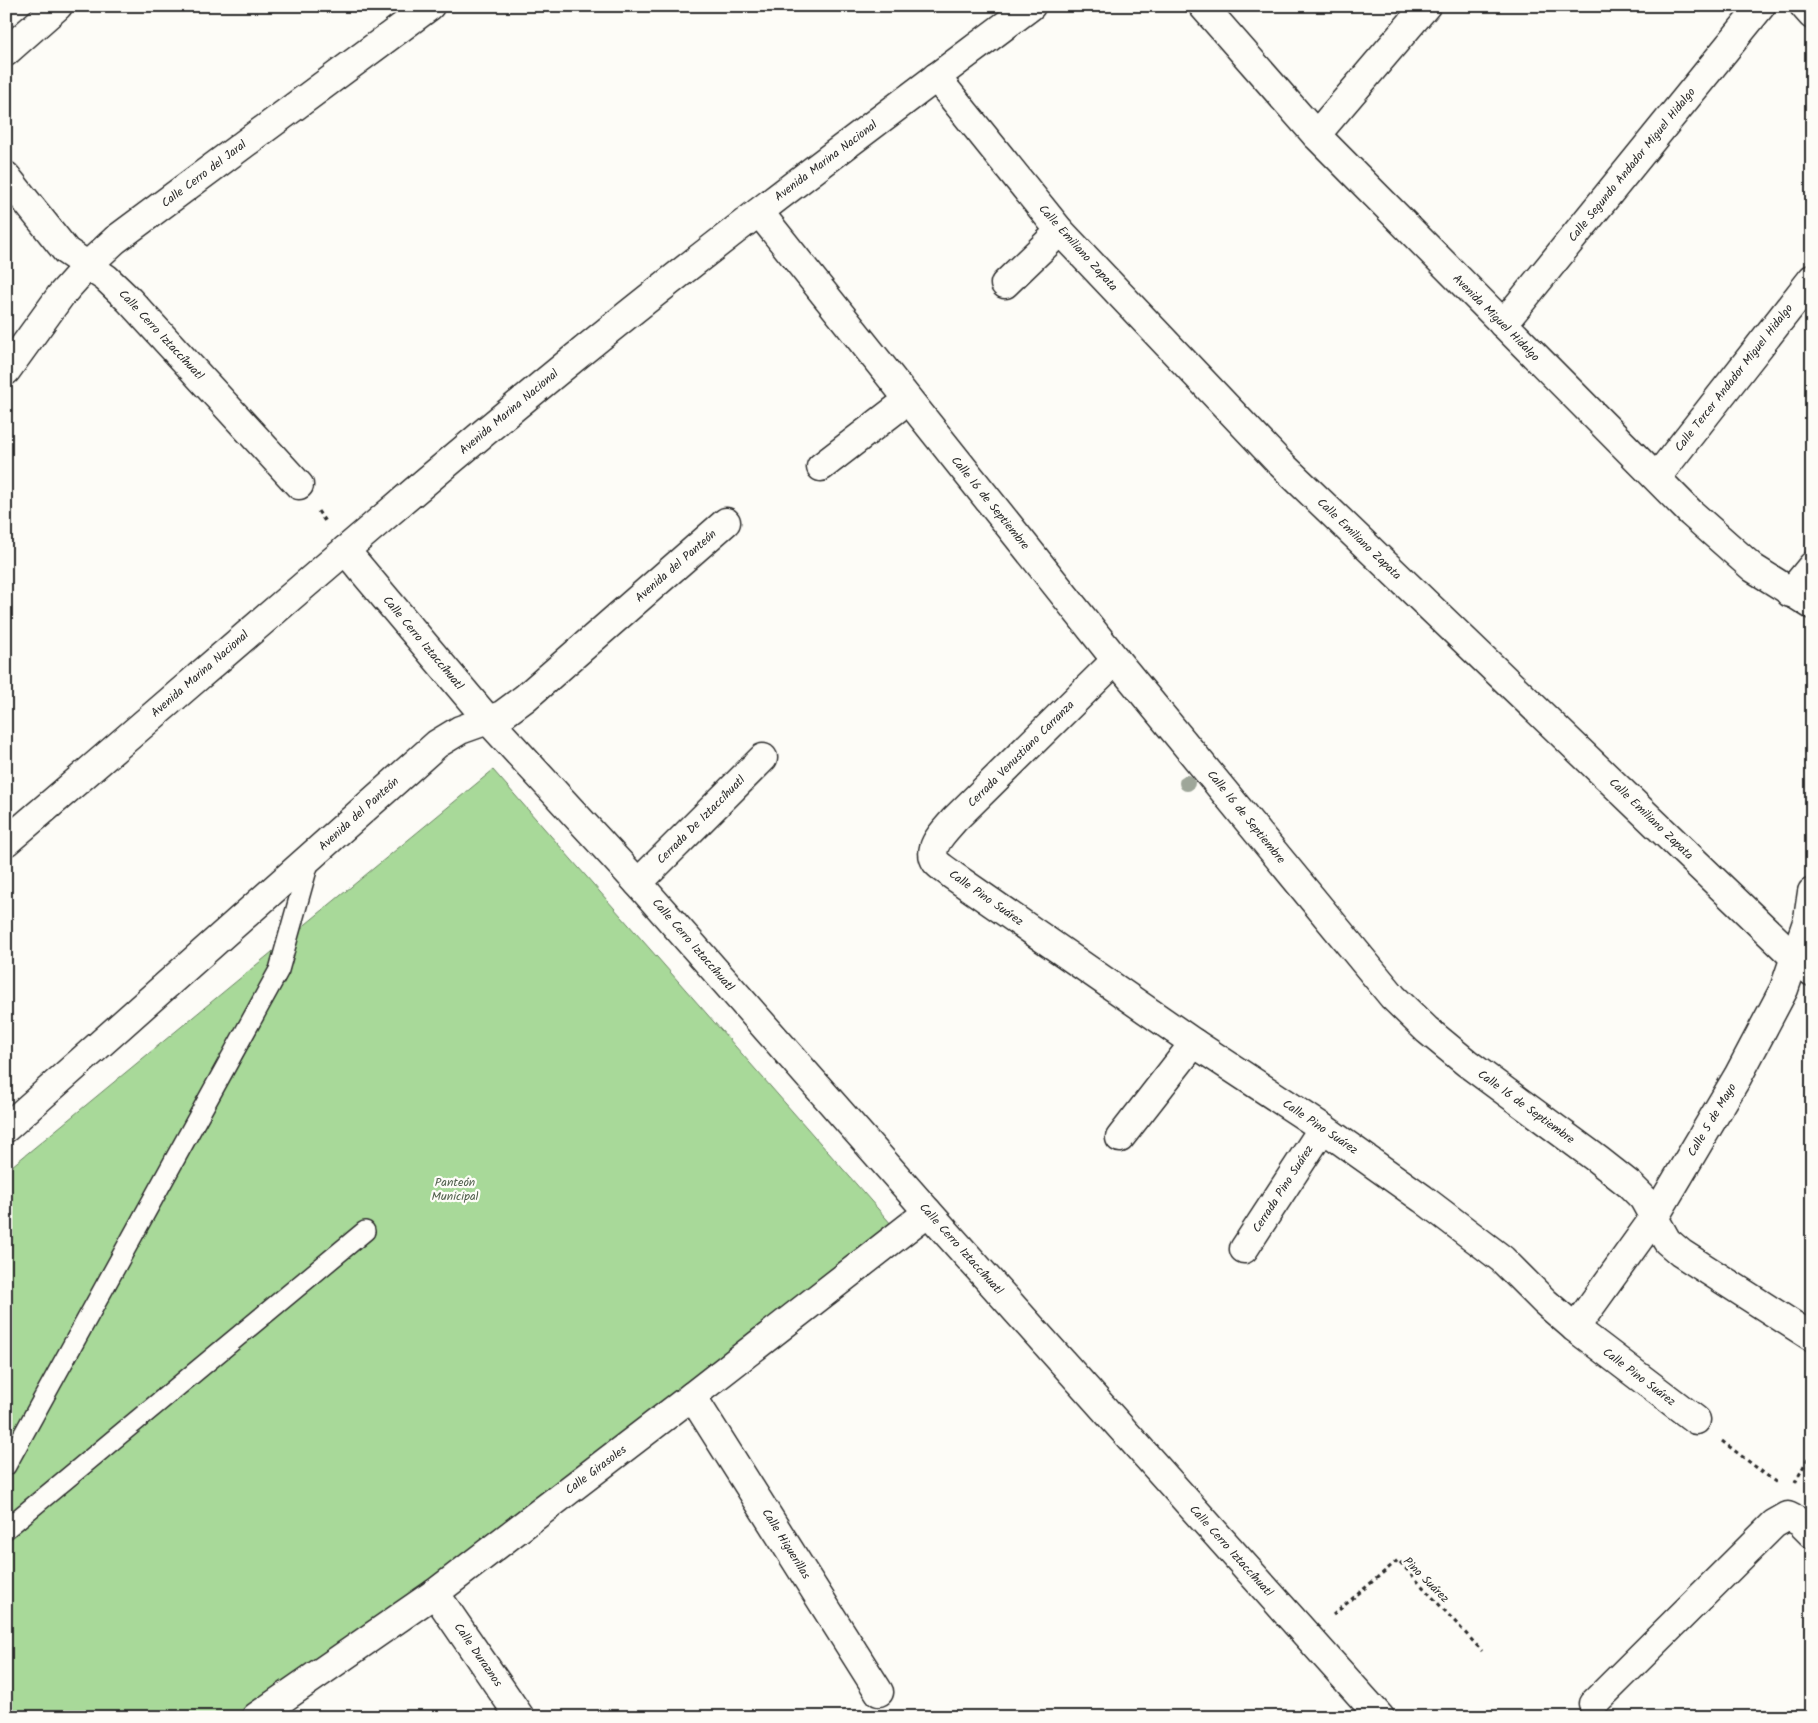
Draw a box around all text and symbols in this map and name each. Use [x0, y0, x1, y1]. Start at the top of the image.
street label: Calle Segundo Andador Miguel Hidalgo [1564, 84, 1700, 246]
street label: Avenida Marina Nacional [771, 116, 881, 206]
street label: Calle Cerro del Jaral [157, 136, 251, 212]
street label: Calle Emiliano Zapata [1034, 200, 1122, 296]
street label: Avenida Miguel Hidalgo [1448, 270, 1544, 366]
street label: Calle Cerro Iztaccíhuatl [114, 285, 208, 385]
street label: Calle Tercer Andador Miguel Hidalgo [1670, 300, 1798, 456]
street label: Avenida Marina Nacional [455, 365, 563, 459]
street label: Calle 16 de Septiembre [946, 452, 1034, 555]
street label: Calle Emiliano Zapata [1312, 494, 1406, 585]
street label: Avenida del Panteón [631, 525, 721, 607]
street label: Calle Cerro Iztaccíhuatl [378, 592, 468, 694]
street label: Avenida Marina Nacional [147, 626, 253, 722]
street label: Cerrada Venustiano Carranza [963, 696, 1079, 812]
street label: Calle 16 de Septiembre [1202, 766, 1290, 869]
street label: Cerrada De Iztaccíhuatl [652, 771, 750, 869]
street label: Avenida del Panteón [314, 772, 404, 856]
street label: Calle Emiliano Zapata [1604, 774, 1698, 865]
street label: Calle Pino Suárez [945, 865, 1027, 931]
street label: Calle Cerro Iztaccíhuatl [647, 894, 739, 996]
street label: Calle 16 de Septiembre [1473, 1065, 1579, 1149]
street label: Calle 5 de Mayo [1683, 1080, 1741, 1160]
street label: Calle Pino Suárez [1278, 1095, 1362, 1159]
street label: Cerrada Pino Suárez [1248, 1141, 1318, 1237]
park label: Panteón Municipal [432, 1173, 479, 1206]
street label: Calle Cerro Iztaccíhuatl [914, 1199, 1008, 1299]
street label: Calle Pino Suárez [1598, 1343, 1680, 1411]
street label: Calle Girasoles [561, 1441, 631, 1499]
street label: Calle Cerro Iztaccíhuatl [1184, 1501, 1278, 1601]
street label: Calle Higuerillas [757, 1505, 815, 1583]
street label: Pino Suárez [1399, 1553, 1453, 1607]
street label: Calle Duraznos [449, 1619, 507, 1691]

